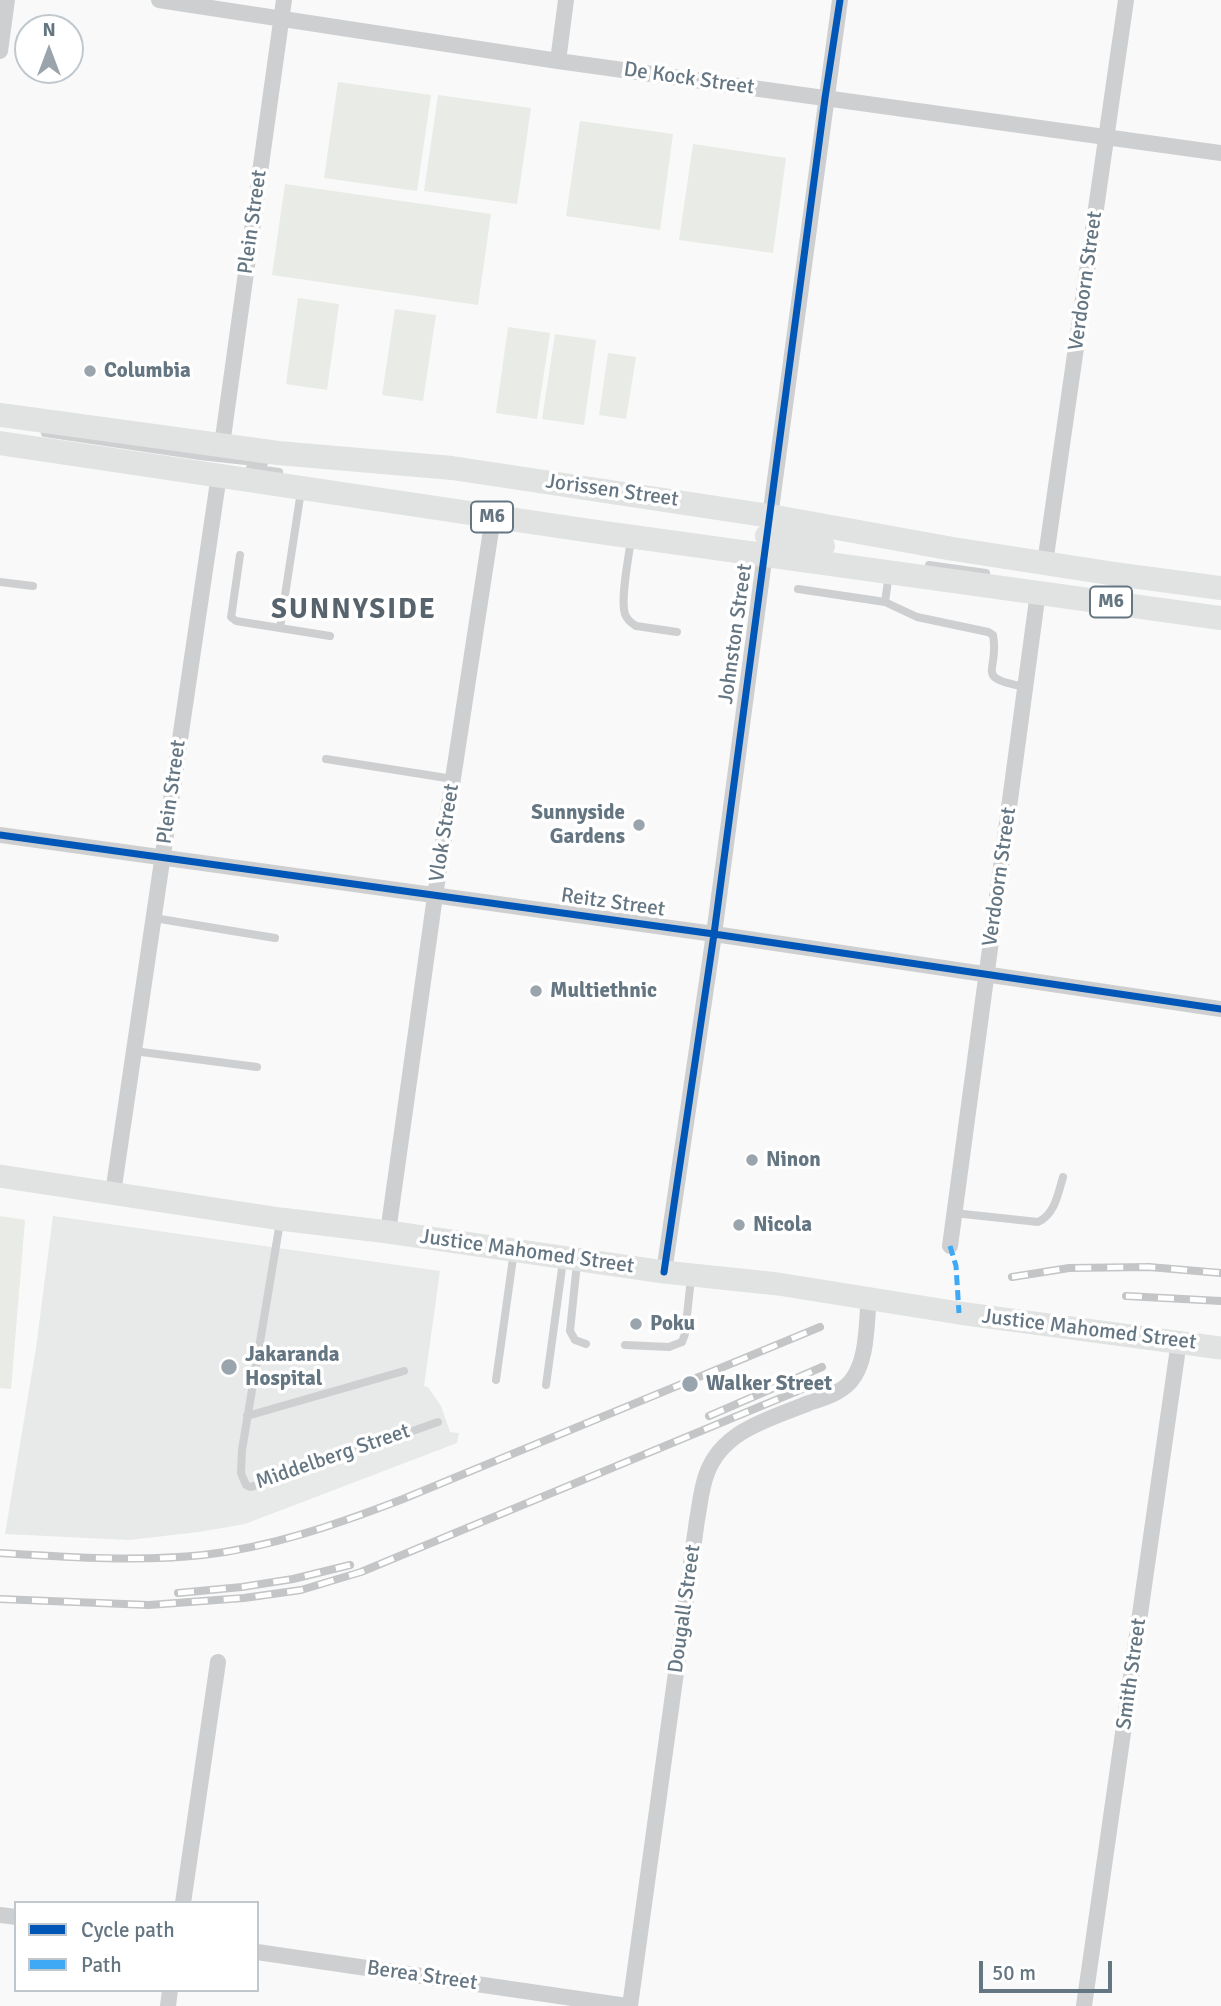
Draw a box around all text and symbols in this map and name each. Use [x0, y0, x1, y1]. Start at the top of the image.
north arrow [14, 14, 84, 84]
text: N [42, 18, 56, 42]
street label: De Kock Street [622, 57, 756, 101]
street label: Plein Street [233, 168, 273, 276]
street label: Verdoorn Street [1064, 210, 1108, 352]
place label: Columbia [104, 358, 191, 384]
marker: Columbia [82, 363, 98, 379]
street label: Jorissen Street [544, 469, 680, 513]
road number: M6 [471, 502, 513, 532]
street label: Johnston Street [714, 562, 758, 706]
road number: M6 [1090, 586, 1132, 618]
district label: SUNNYSIDE [272, 594, 436, 628]
street label: Plein Street [152, 738, 192, 846]
street label: Vlok Street [425, 782, 465, 884]
place label: Sunnyside Gardens [531, 800, 625, 850]
street label: Verdoorn Street [978, 806, 1022, 948]
marker: Sunnyside Gardens [631, 817, 647, 833]
street label: Reitz Street [559, 883, 667, 923]
place label: Multiethnic [550, 978, 657, 1004]
marker: Multiethnic [528, 983, 544, 999]
place label: Ninon [766, 1147, 821, 1173]
marker: Ninon [744, 1152, 760, 1168]
place label: Nicola [753, 1212, 812, 1238]
marker: Nicola [731, 1217, 747, 1233]
street label: Justice Mahomed Street [418, 1225, 636, 1279]
street label: Justice Mahomed Street [980, 1304, 1198, 1356]
place label: Poku [650, 1311, 695, 1337]
marker: Poku [628, 1316, 644, 1332]
place label: Jakaranda Hospital [245, 1342, 339, 1392]
marker: Jakaranda Hospital [219, 1357, 239, 1377]
place label: Walker Street [706, 1371, 832, 1397]
marker: Walker Street [680, 1374, 700, 1394]
street label: Middelberg Street [253, 1419, 413, 1495]
street label: Dougall Street [664, 1543, 706, 1675]
street label: Smith Street [1112, 1617, 1152, 1731]
legend [14, 1901, 259, 1992]
text: Cycle path [81, 1917, 175, 1943]
scale bar [983, 1946, 1116, 1990]
text: Path [81, 1952, 122, 1978]
street label: Berea Street [365, 1956, 479, 1996]
text: 50 m [992, 1960, 1036, 1986]

